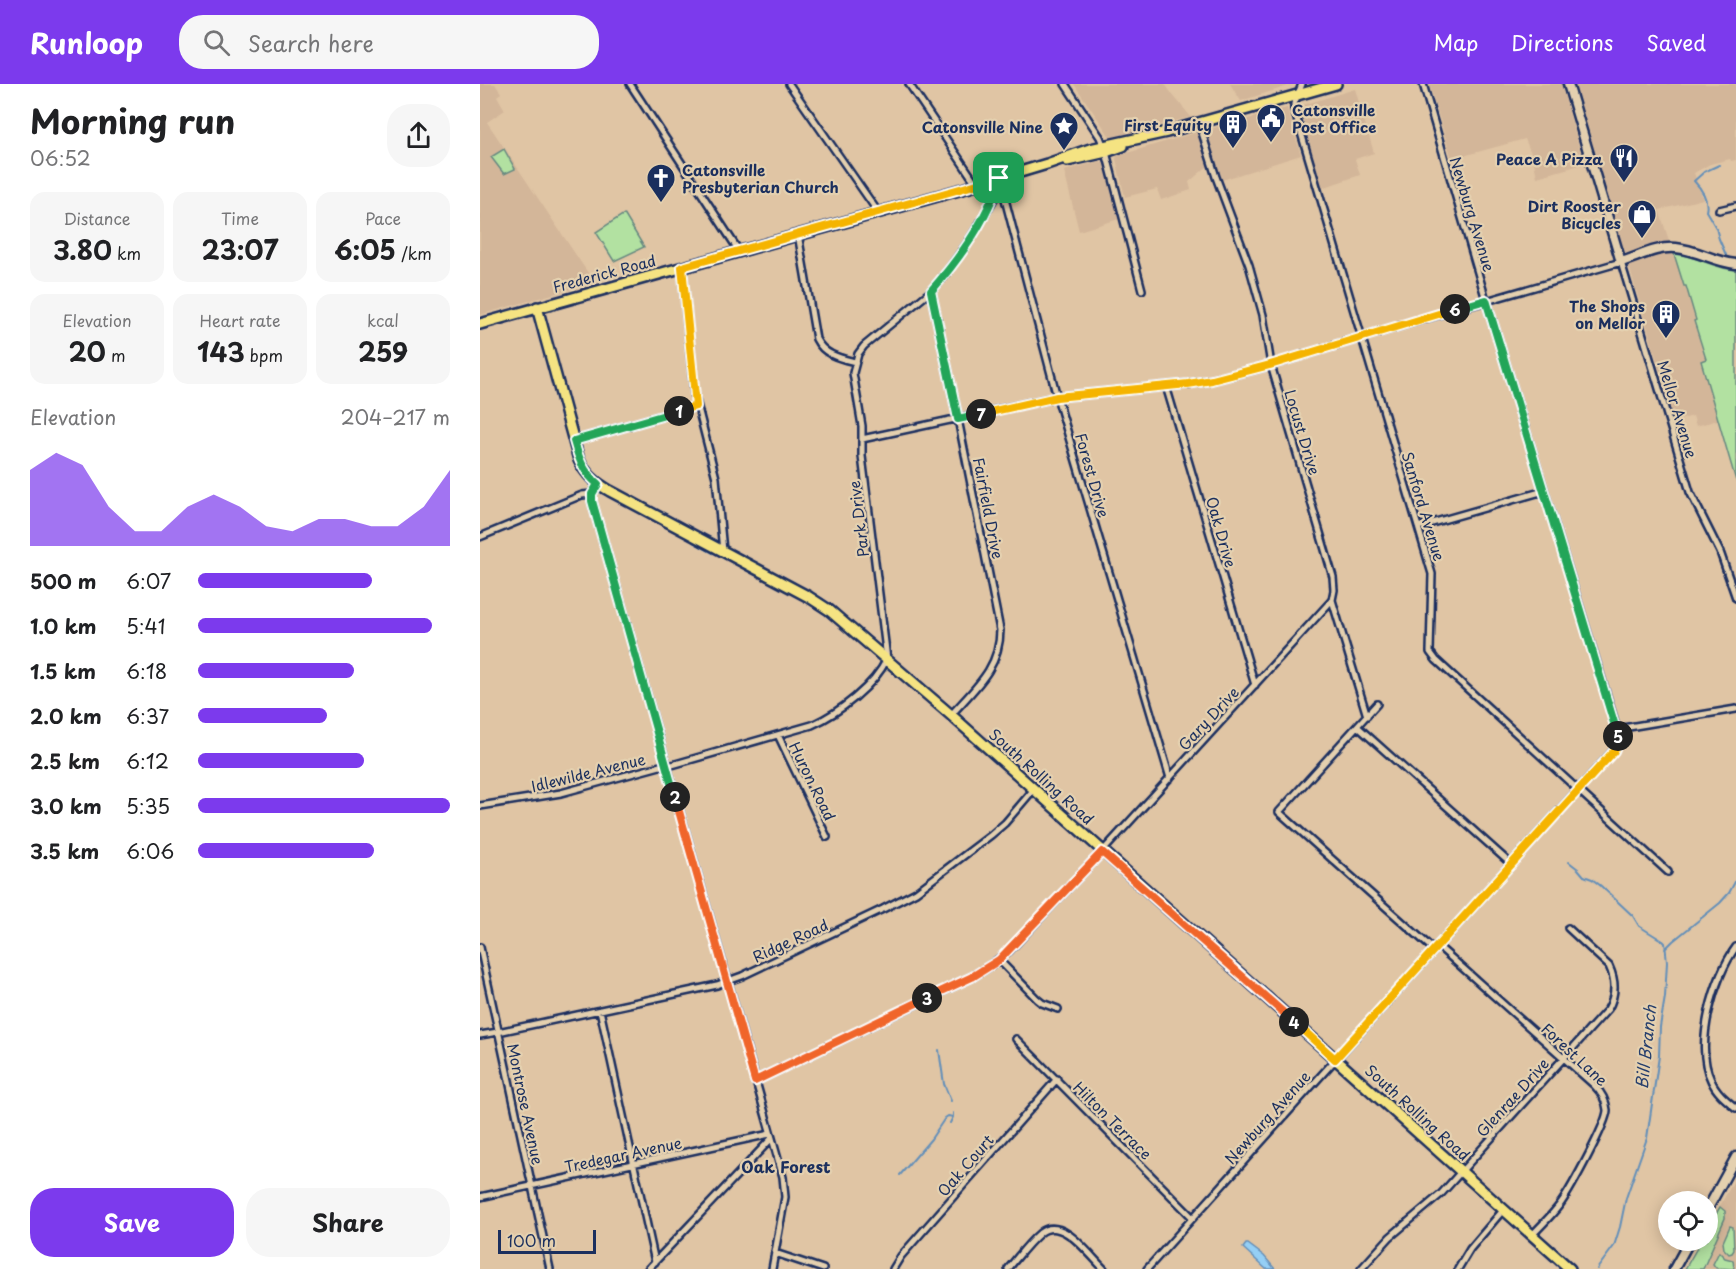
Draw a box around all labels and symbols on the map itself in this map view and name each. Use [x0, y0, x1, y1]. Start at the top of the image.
place label: Catonsville Post Office [1292, 98, 1376, 138]
public building icon: Catonsville Post Office [1255, 102, 1287, 144]
building icon: First Equity [1217, 108, 1249, 150]
place icon: Catonsville Nine [1048, 110, 1080, 152]
place label: First Equity [1124, 113, 1212, 136]
place label: Catonsville Nine [922, 115, 1044, 138]
restaurant icon: Peace A Pizza [1608, 142, 1640, 184]
place label: Peace A Pizza [1496, 147, 1603, 170]
pin [973, 152, 1024, 203]
street label: Newburg Avenue [1445, 154, 1501, 274]
place label: Catonsville Presbyterian Church [682, 158, 839, 198]
church icon: Catonsville Presbyterian Church [645, 162, 677, 204]
place label: Dirt Rooster Bicycles [1528, 194, 1621, 234]
shop icon: Dirt Rooster Bicycles [1626, 198, 1658, 240]
street label: Frederick Road [550, 248, 658, 298]
pin: 6 [1440, 294, 1470, 324]
place label: The Shops on Mellor [1569, 294, 1645, 334]
building icon: The Shops on Mellor [1650, 298, 1682, 340]
street label: Mellor Avenue [1652, 357, 1704, 461]
street label: Locust Drive [1279, 386, 1327, 478]
pin: 1 [664, 396, 694, 426]
pin: 7 [966, 399, 996, 429]
street label: Forest Drive [1070, 430, 1116, 520]
street label: Sanford Avenue [1396, 448, 1452, 564]
street label: Fairfield Drive [968, 455, 1010, 561]
street label: Park Drive [842, 480, 874, 558]
street label: Oak Drive [1201, 494, 1243, 570]
street label: Gary Drive [1172, 681, 1244, 755]
pin: 5 [1603, 721, 1633, 751]
street label: South Rolling Road [984, 723, 1100, 829]
street label: Huron Road [784, 738, 842, 824]
street label: Idlewilde Avenue [528, 747, 648, 797]
pin: 2 [660, 782, 690, 812]
street label: Ridge Road [748, 912, 832, 968]
pin: 3 [912, 983, 942, 1013]
water label: Bill Branch [1629, 1003, 1661, 1090]
pin: 4 [1279, 1007, 1309, 1037]
street label: Forest Lane [1536, 1017, 1614, 1091]
street label: Montrose Avenue [502, 1041, 550, 1167]
street label: Glenrae Drive [1470, 1052, 1554, 1142]
street label: South Rolling Road [1360, 1059, 1476, 1165]
street label: Newburg Avenue [1219, 1065, 1315, 1169]
street label: Hilton Terrace [1068, 1075, 1158, 1165]
street label: Oak Court [932, 1129, 998, 1201]
street label: Tredegar Avenue [562, 1130, 684, 1178]
district label: Oak Forest [741, 1154, 831, 1178]
scale bar [498, 1227, 596, 1254]

